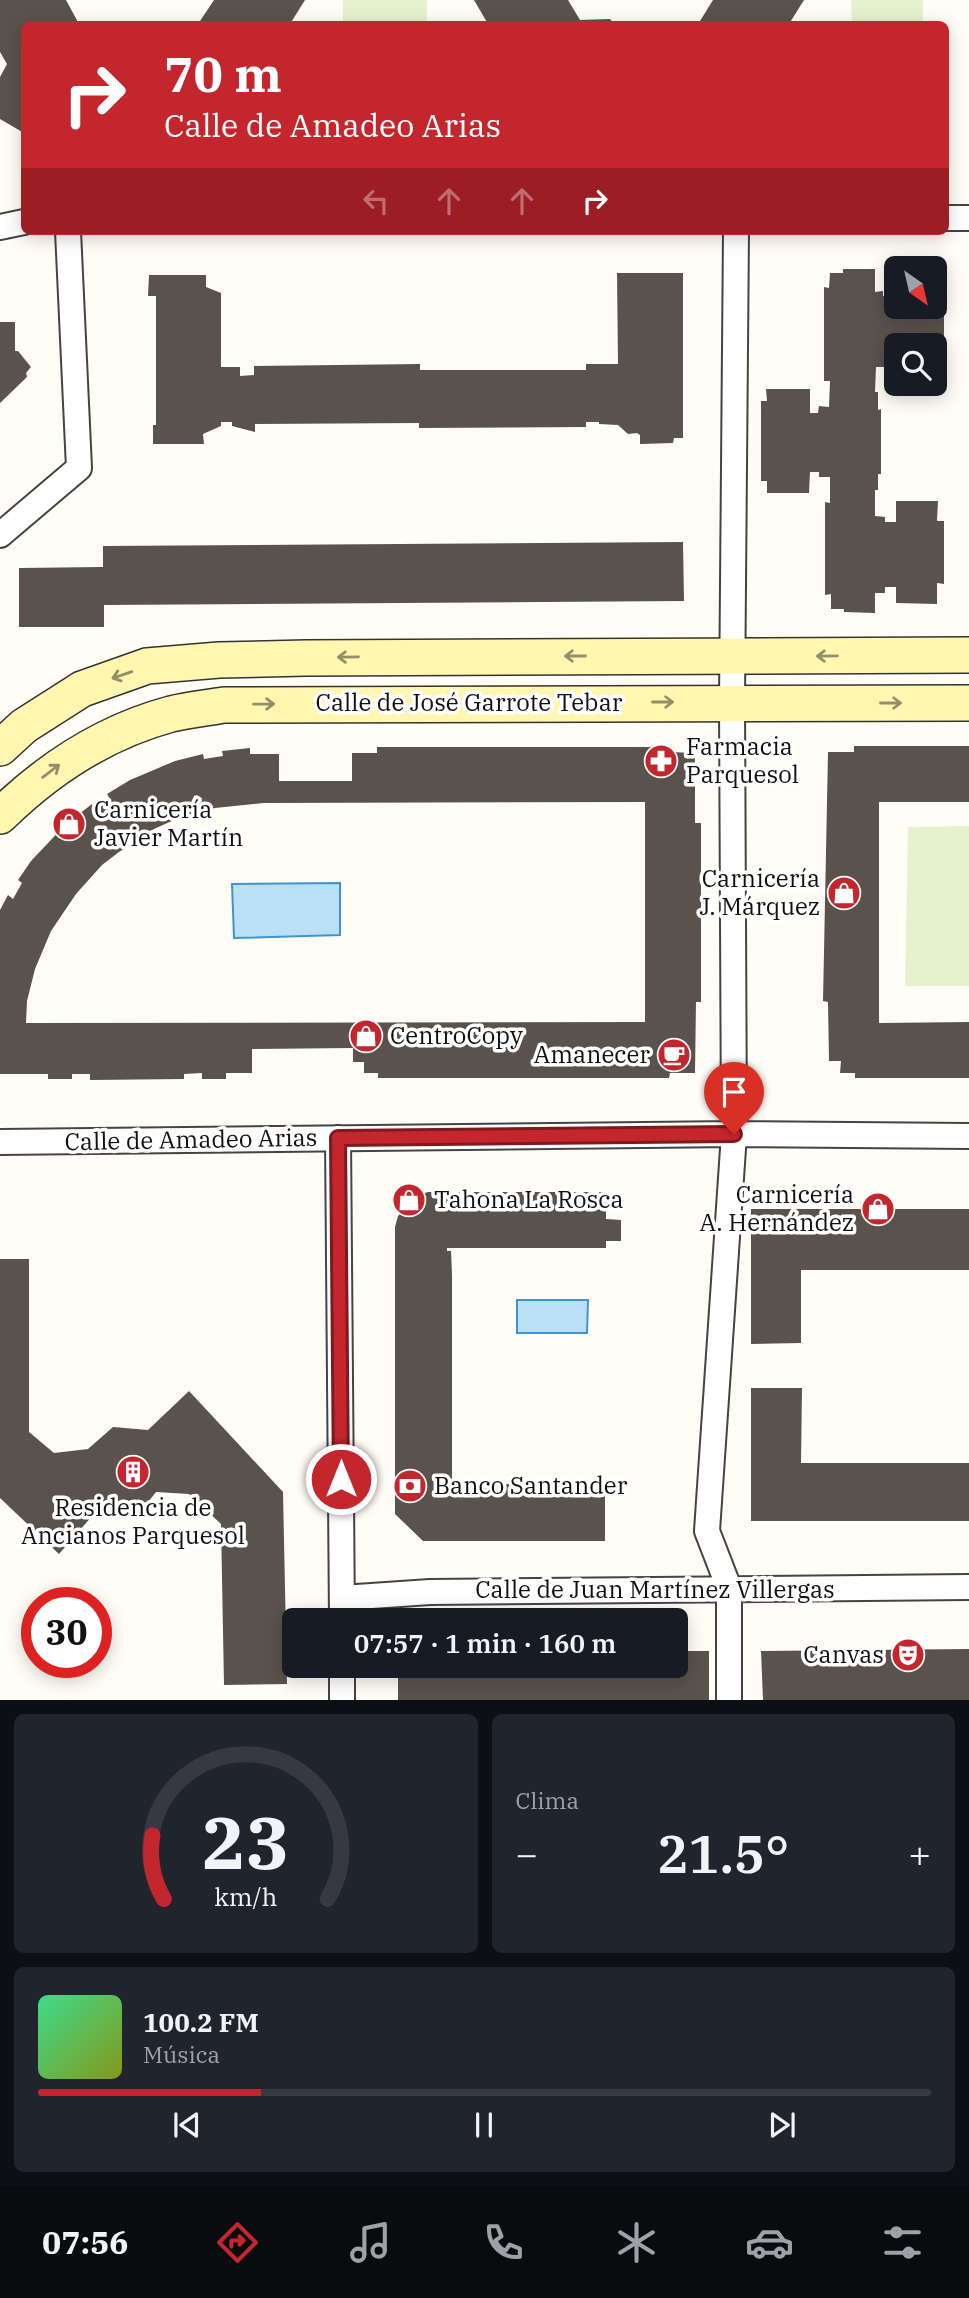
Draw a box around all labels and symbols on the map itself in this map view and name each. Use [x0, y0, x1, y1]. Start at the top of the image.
north arrow [884, 256, 947, 318]
one-way arrow [564, 649, 587, 663]
one-way arrow [816, 649, 839, 663]
one-way arrow [337, 650, 360, 664]
one-way arrow [112, 670, 134, 682]
street label: Calle de José Garrote Tebar [316, 686, 623, 718]
one-way arrow [651, 695, 674, 709]
one-way arrow [879, 696, 902, 710]
one-way arrow [252, 697, 275, 711]
place label: Farmacia Parquesol [686, 730, 799, 790]
pharmacy icon: Farmacia Parquesol [642, 742, 680, 780]
one-way arrow [41, 764, 60, 778]
place label: Carnicería Javier Martín [94, 793, 243, 853]
shop icon: Carnicería Javier Martín [50, 805, 88, 843]
place label: Carnicería J. Márquez [699, 862, 820, 922]
shop icon: Carnicería J. Márquez [825, 874, 863, 912]
shop icon: CentroCopy [347, 1017, 385, 1055]
place label: CentroCopy [390, 1019, 523, 1051]
cafe icon: Amanecer [655, 1036, 693, 1074]
place label: Amanecer [534, 1038, 650, 1070]
pin [704, 1062, 764, 1134]
street label: Calle de Amadeo Arias [64, 1121, 318, 1157]
place label: Carnicería A. Hernández [699, 1178, 854, 1238]
shop icon: Tahona La Rosca [390, 1181, 428, 1219]
place label: Tahona La Rosca [434, 1183, 624, 1215]
shop icon: Carnicería A. Hernández [859, 1190, 897, 1228]
position arrow [304, 1442, 378, 1516]
building icon: Residencia de Ancianos Parquesol [114, 1453, 152, 1491]
bank icon: Banco Santander [391, 1467, 429, 1505]
place label: Banco Santander [434, 1469, 628, 1501]
place label: Residencia de Ancianos Parquesol [21, 1491, 245, 1551]
street label: Calle de Juan Martínez Villergas [475, 1573, 835, 1605]
speed limit sign: 30 [21, 1587, 112, 1678]
theatre icon: Canvas [889, 1636, 927, 1674]
place label: Canvas [803, 1638, 884, 1670]

